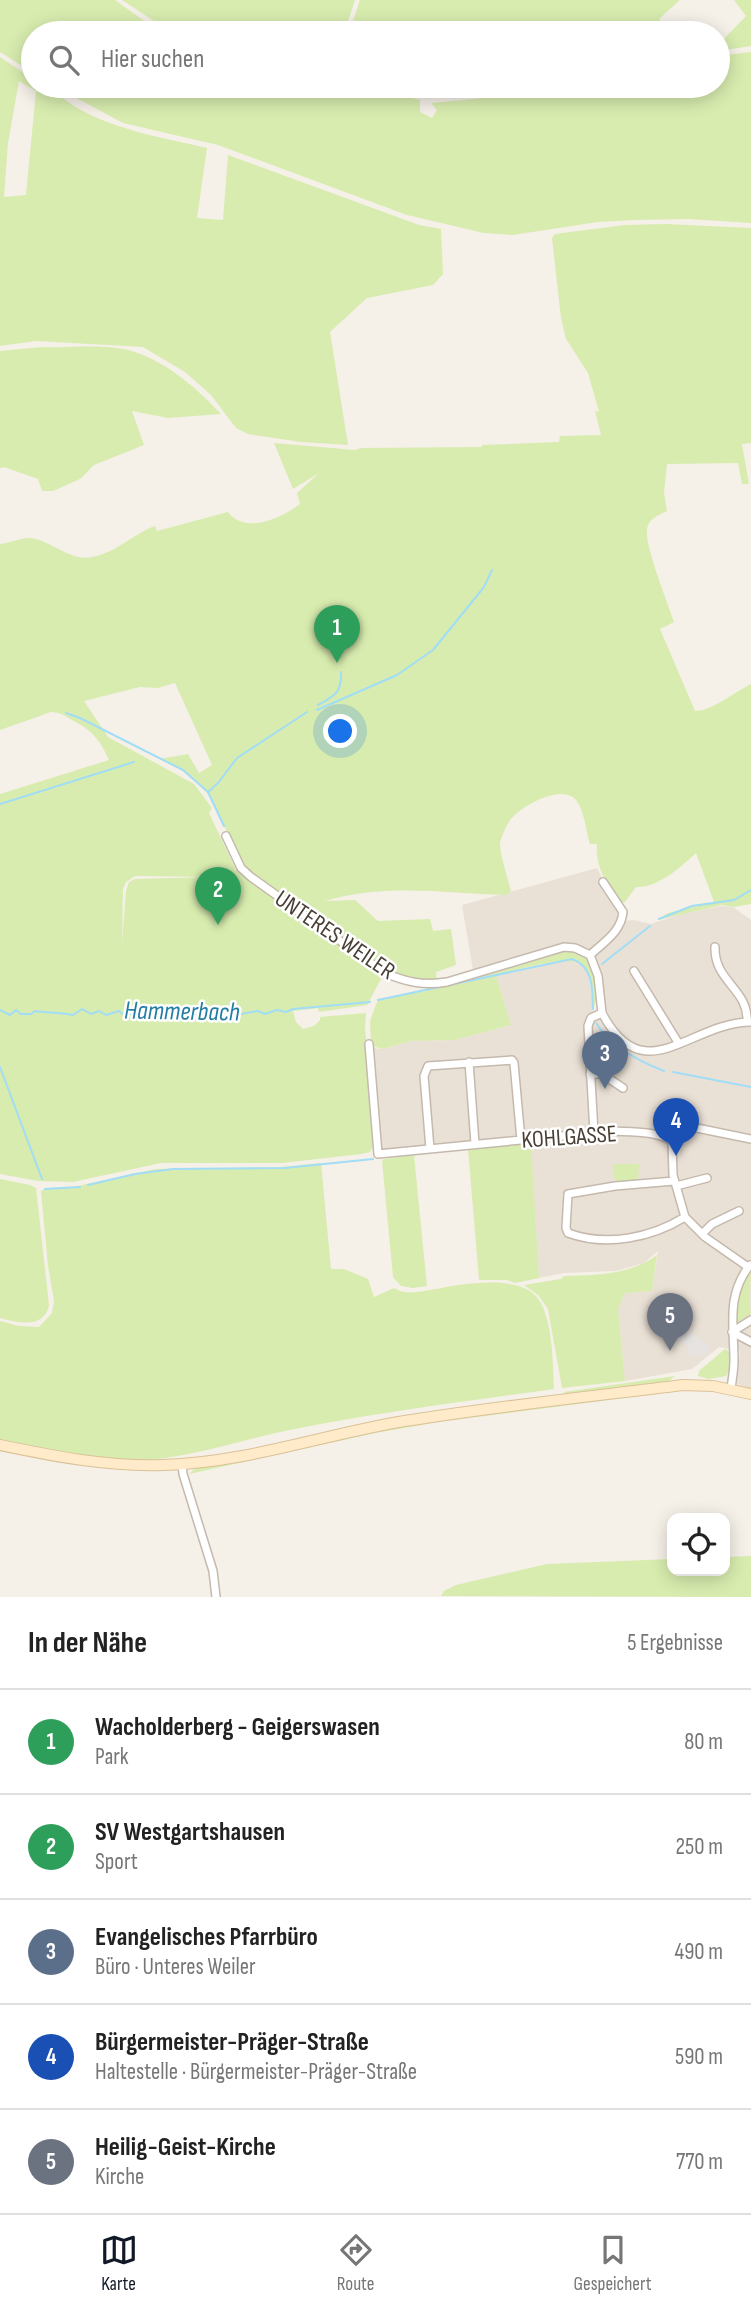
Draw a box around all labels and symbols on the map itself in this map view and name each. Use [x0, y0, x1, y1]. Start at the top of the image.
pin: 1 [314, 605, 360, 663]
your location [323, 714, 357, 748]
pin: 2 [195, 867, 241, 925]
street label: UNTERES WEILER [269, 884, 401, 986]
water label: Hammerbach [124, 995, 240, 1029]
pin: 3 [582, 1031, 628, 1089]
pin: 4 [653, 1098, 699, 1156]
street label: KOHLGASSE [520, 1119, 618, 1155]
pin: 5 [647, 1293, 693, 1351]

